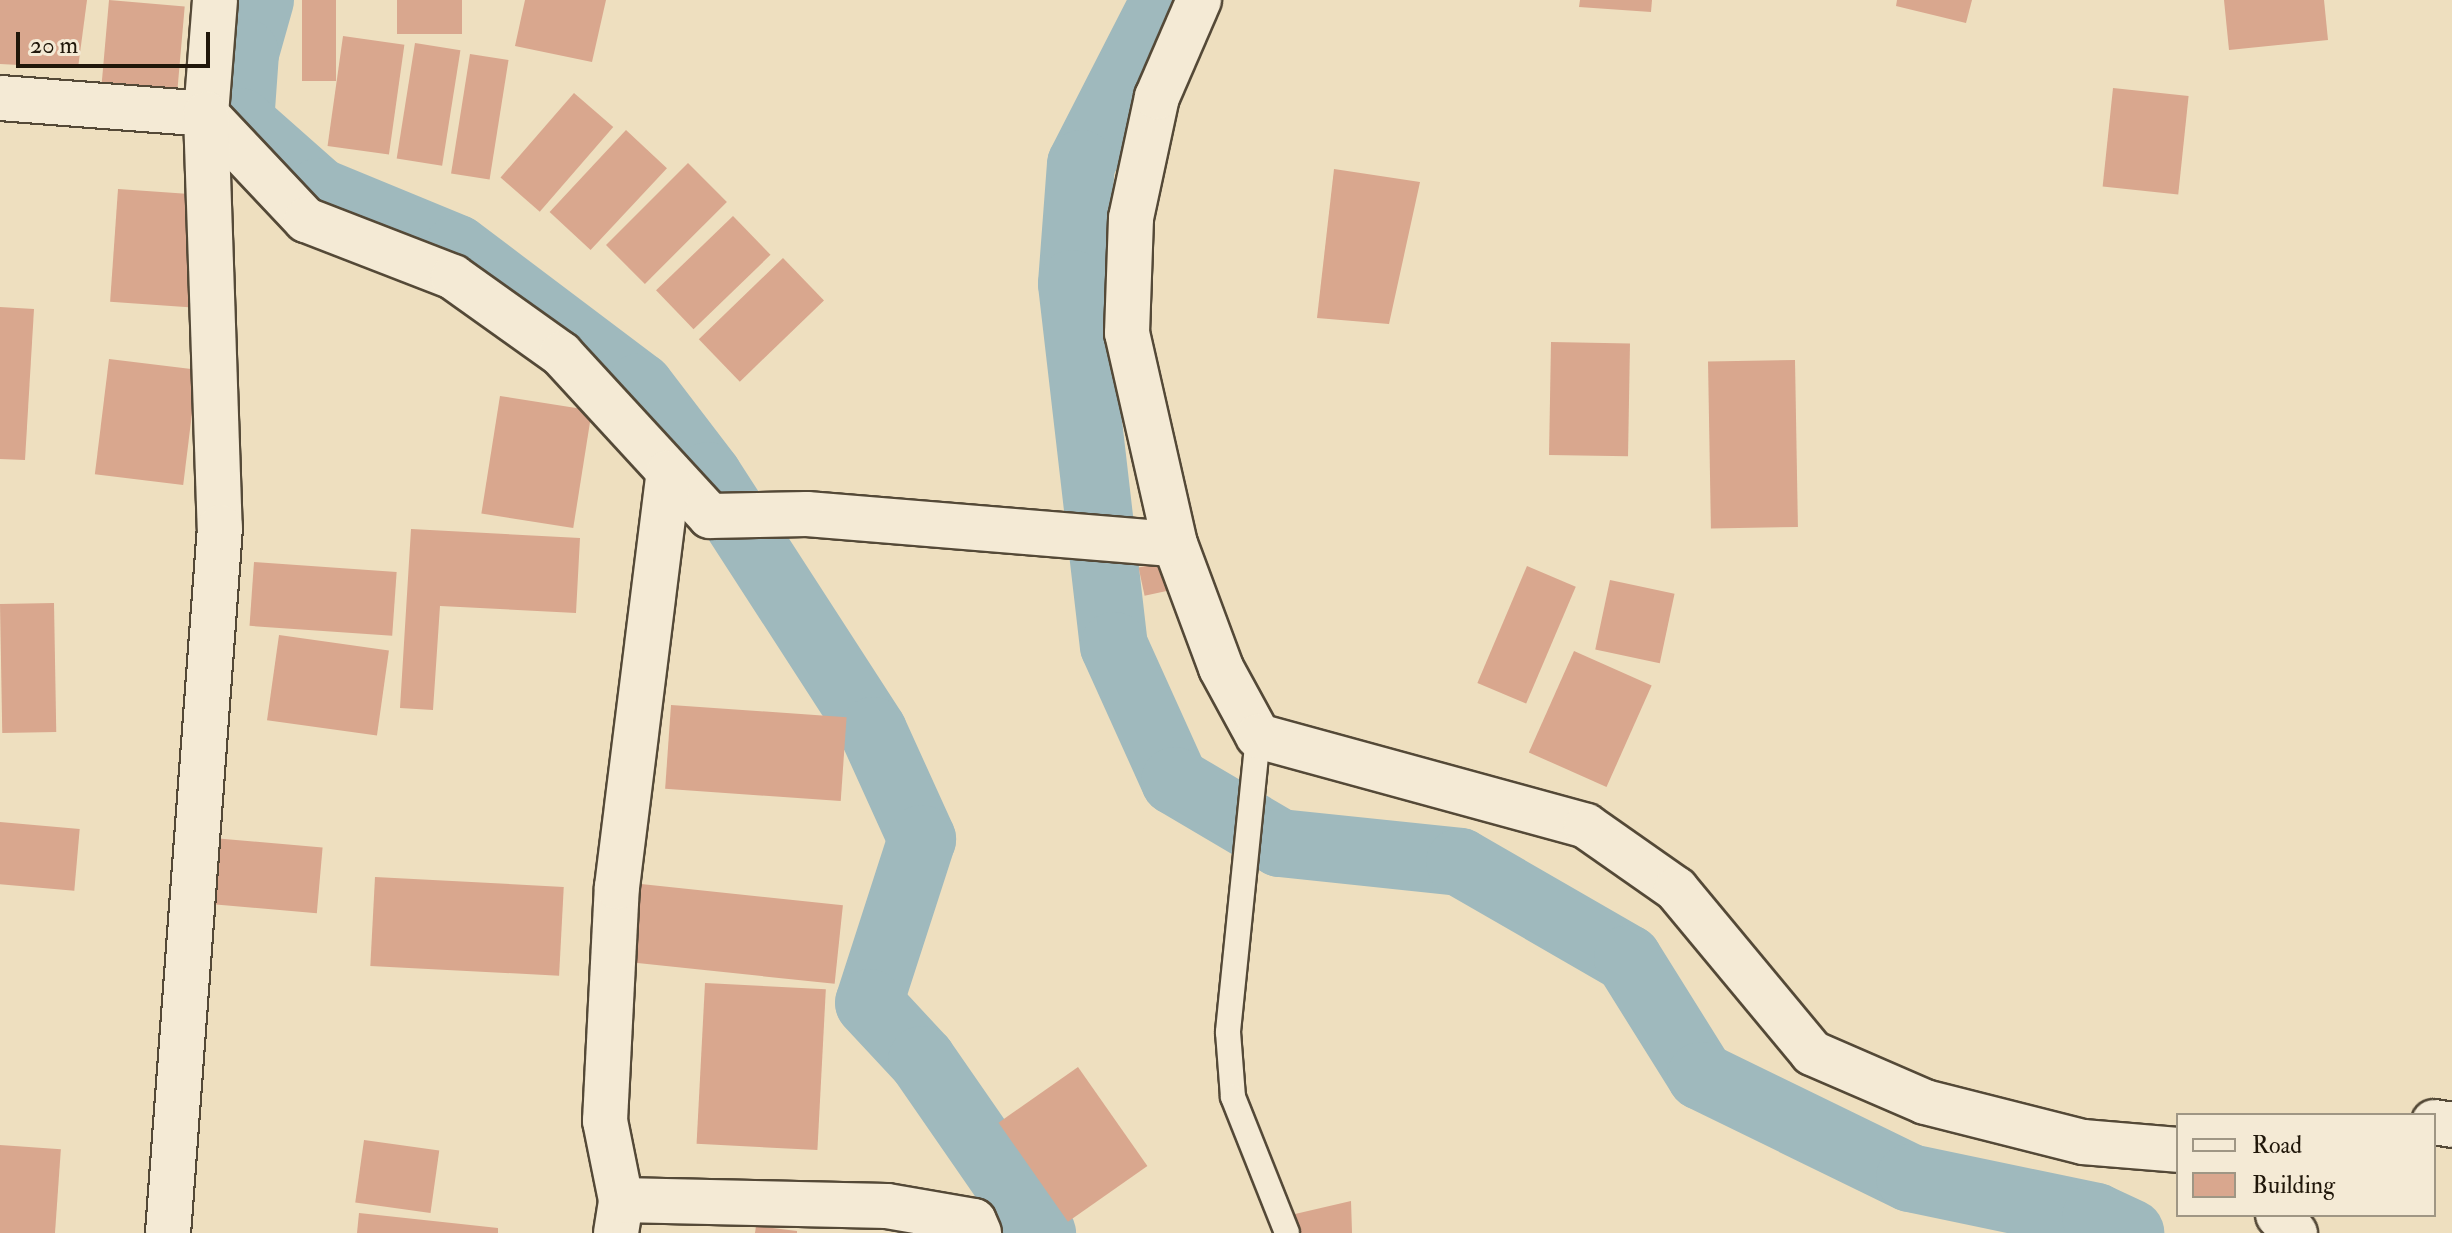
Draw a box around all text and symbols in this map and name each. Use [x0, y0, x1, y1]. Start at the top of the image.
scale bar [20, 16, 214, 66]
text: 20 m [30, 30, 78, 61]
legend [2176, 1113, 2436, 1217]
text: Road [2252, 1130, 2302, 1161]
text: Building [2252, 1170, 2335, 1201]

